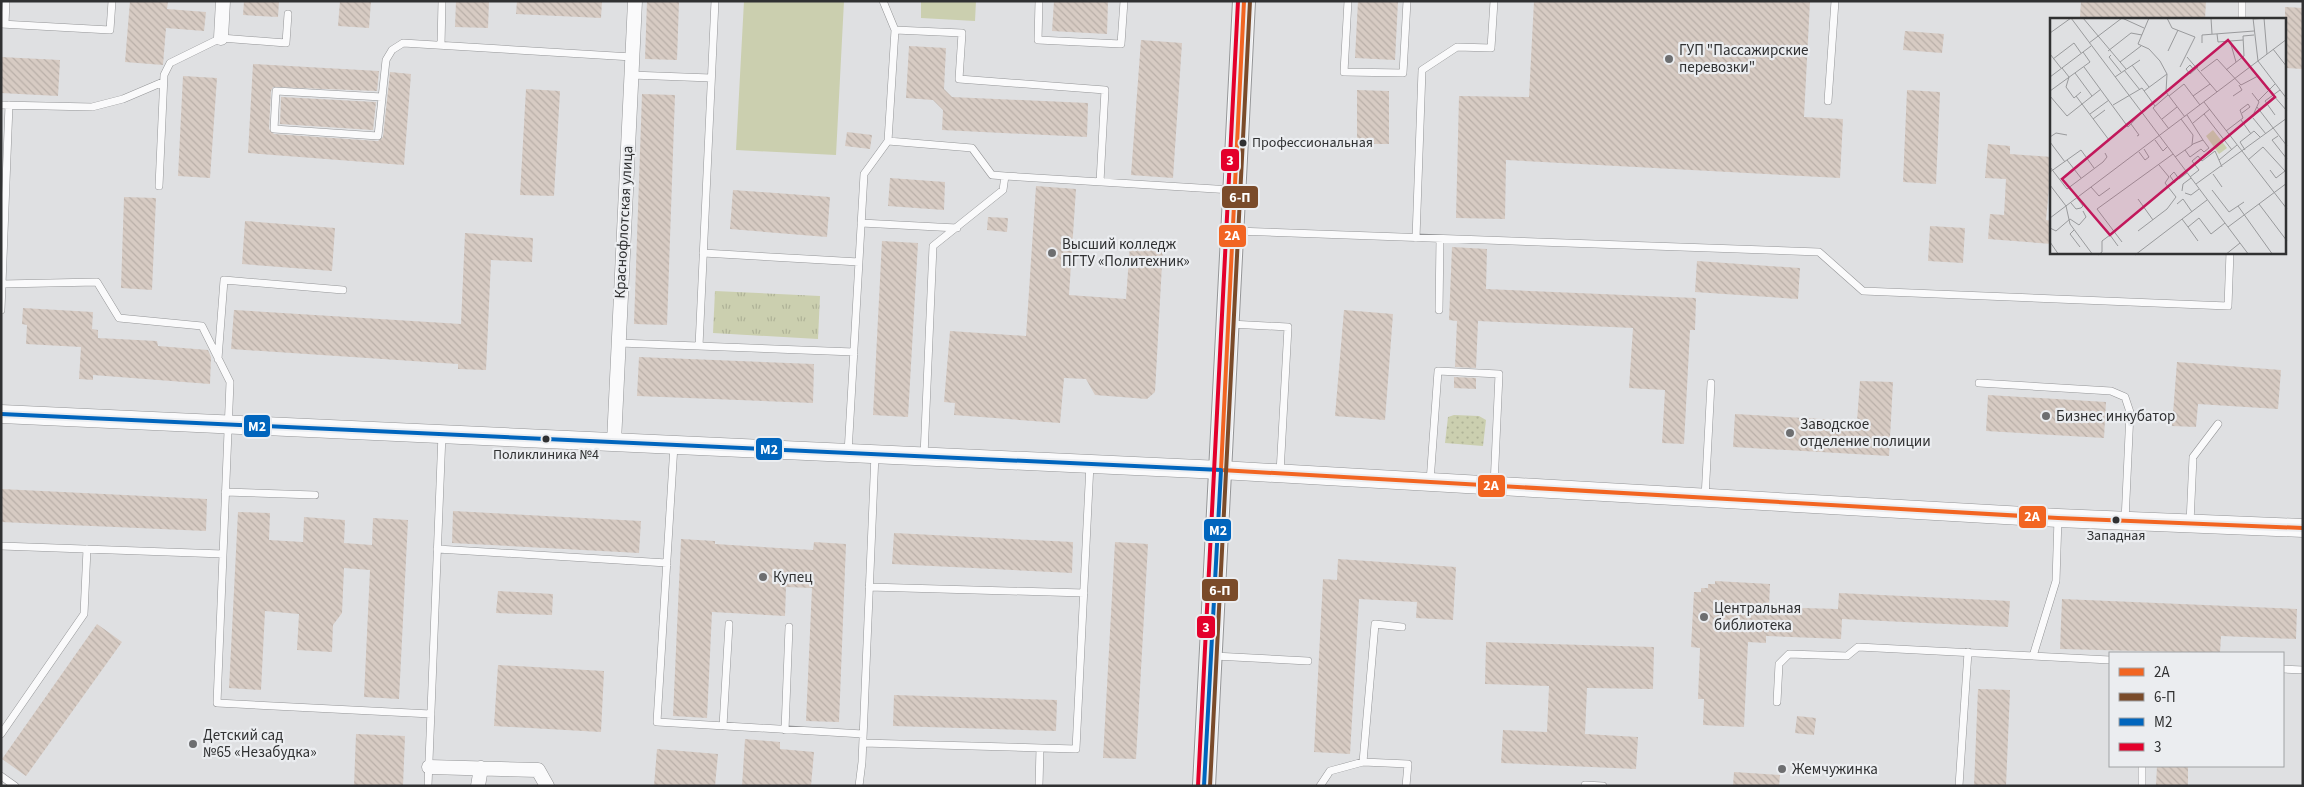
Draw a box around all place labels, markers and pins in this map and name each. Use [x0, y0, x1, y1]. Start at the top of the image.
place label: ГУП "Пассажирские перевозки" [1679, 40, 1809, 78]
marker: ГУП "Пассажирские перевозки" [1663, 53, 1675, 65]
place label: Профессиональная [1252, 133, 1373, 153]
marker: Профессиональная [1238, 138, 1248, 148]
place label: Высший колледж ПГТУ «Политехник» [1062, 234, 1190, 272]
marker: Высший колледж ПГТУ «Политехник» [1046, 247, 1058, 259]
place label: Бизнес инкубатор [2056, 406, 2175, 427]
marker: Бизнес инкубатор [2040, 410, 2052, 422]
place label: Заводское отделение полиции [1800, 414, 1931, 452]
marker: Заводское отделение полиции [1784, 427, 1796, 439]
marker: Поликлиника №4 [541, 434, 551, 444]
place label: Поликлиника №4 [493, 445, 599, 465]
marker: Западная [2111, 515, 2121, 525]
place label: Западная [2086, 526, 2146, 546]
place label: Купец [773, 567, 813, 588]
marker: Купец [757, 571, 769, 583]
place label: Центральная библиотека [1714, 598, 1801, 636]
marker: Центральная библиотека [1698, 611, 1710, 623]
place label: Детский сад №65 «Незабудка» [203, 725, 317, 763]
marker: Детский сад №65 «Незабудка» [187, 738, 199, 750]
place label: Жемчужинка [1792, 759, 1878, 780]
marker: Жемчужинка [1776, 763, 1788, 775]

